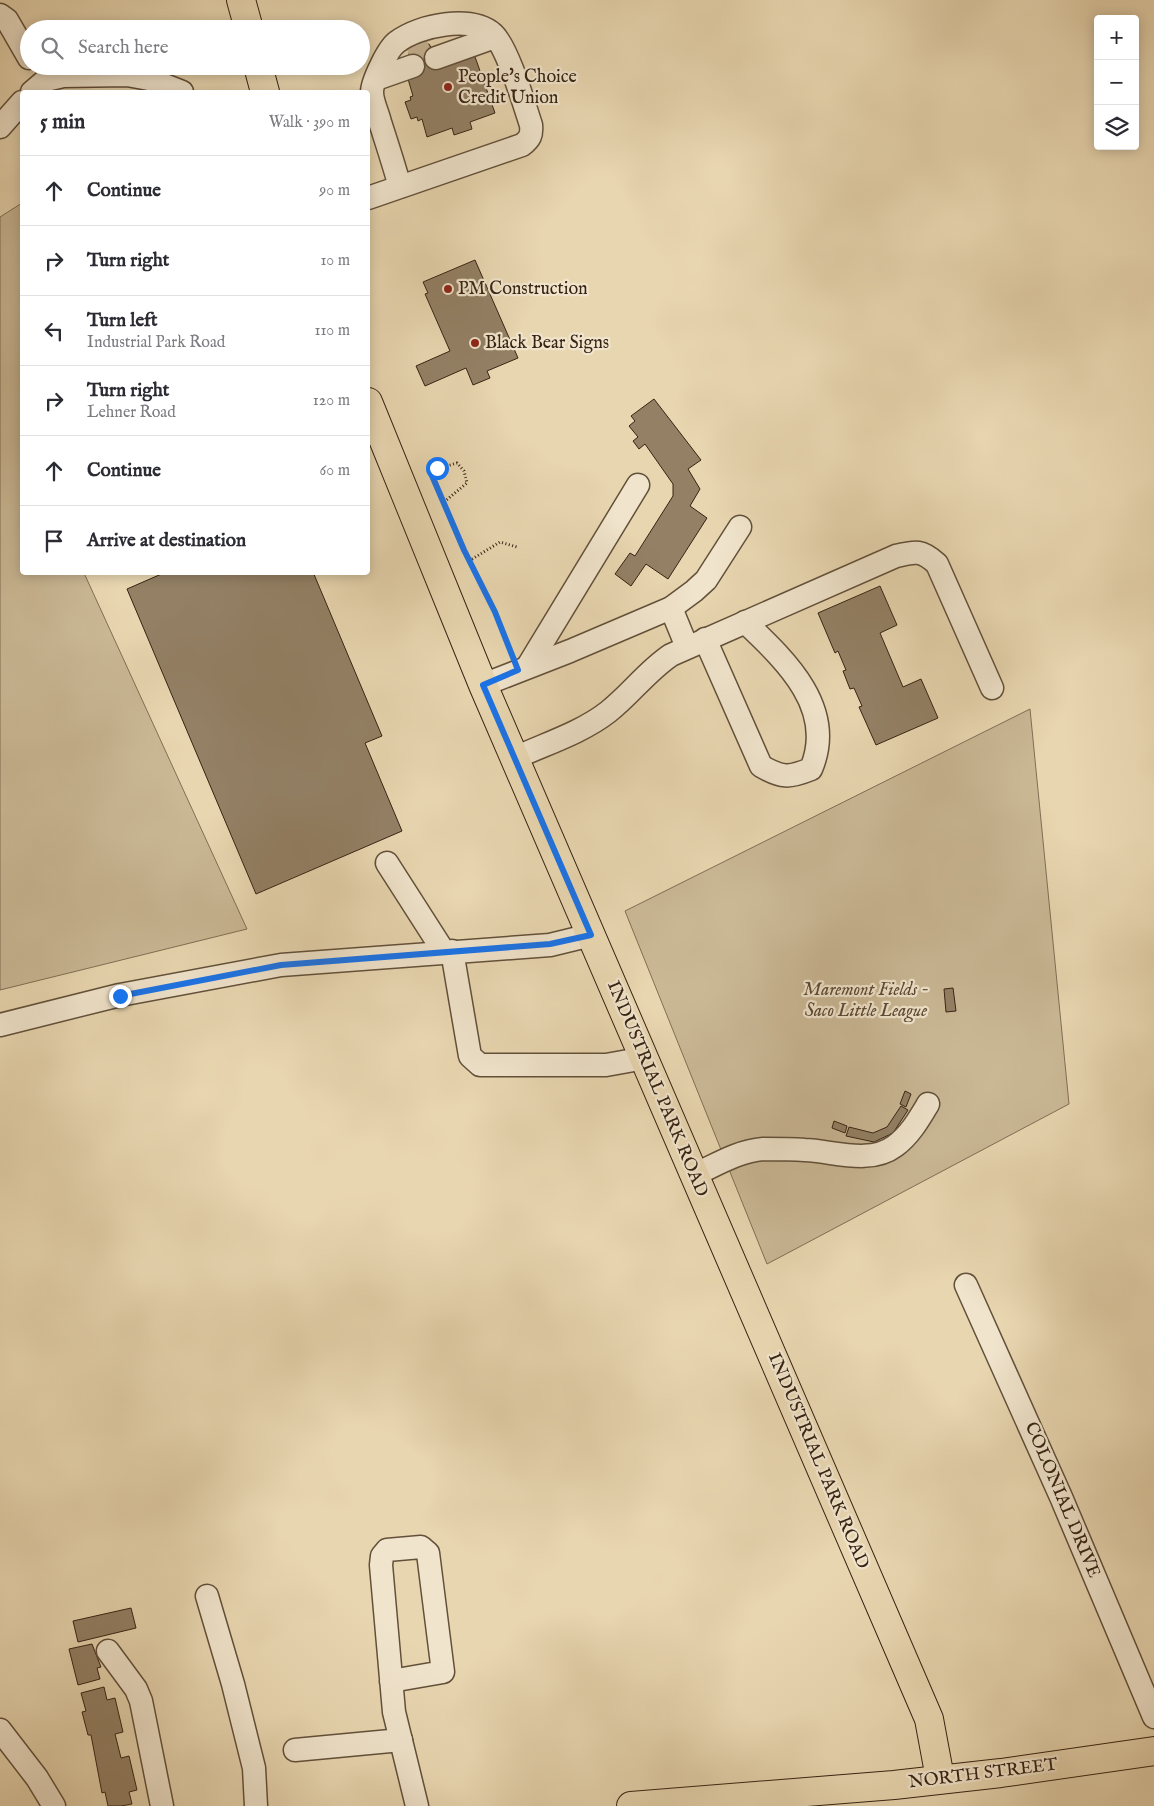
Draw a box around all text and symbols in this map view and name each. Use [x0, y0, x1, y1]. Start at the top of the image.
map controls [1094, 15, 1139, 150]
button: + [1094, 15, 1139, 60]
search box [20, 20, 370, 75]
icon: search [38, 34, 66, 62]
text: Search here [78, 36, 169, 60]
button: − [1094, 60, 1139, 105]
place label: People's Choice Credit Union [458, 66, 577, 110]
marker: People's Choice Credit Union [442, 81, 454, 93]
button: layers [1094, 105, 1139, 150]
text: 5 min [40, 109, 85, 136]
text: Walk · 390 m [269, 113, 350, 133]
icon: ahead [40, 177, 68, 205]
text: Continue [87, 179, 161, 203]
text: 90 m [319, 181, 350, 201]
icon: right [40, 247, 68, 275]
text: Turn right [87, 249, 169, 273]
text: 10 m [320, 251, 350, 271]
place label: PM Construction [458, 278, 588, 301]
marker: PM Construction [442, 283, 454, 295]
text: Turn left [87, 309, 158, 333]
icon: left [40, 317, 68, 345]
text: 110 m [314, 321, 350, 341]
place label: Black Bear Signs [485, 332, 609, 355]
text: Industrial Park Road [87, 333, 225, 353]
marker: Black Bear Signs [469, 337, 481, 349]
text: Turn right [87, 379, 169, 403]
icon: right [40, 387, 68, 415]
text: 120 m [313, 391, 350, 411]
text: Lehner Road [87, 403, 176, 423]
icon: ahead [40, 457, 68, 485]
route start [426, 457, 449, 480]
text: Continue [87, 459, 161, 483]
text: 60 m [320, 461, 350, 481]
icon: arrive [40, 527, 68, 555]
text: Arrive at destination [87, 529, 246, 553]
street label: INDUSTRIAL PARK ROAD [601, 978, 713, 1200]
park label: Maremont Fields - Saco Little League [803, 979, 929, 1023]
route end [109, 985, 132, 1008]
street label: INDUSTRIAL PARK ROAD [762, 1350, 874, 1572]
street label: COLONIAL DRIVE [1019, 1419, 1105, 1581]
street label: NORTH STREET [907, 1753, 1059, 1795]

